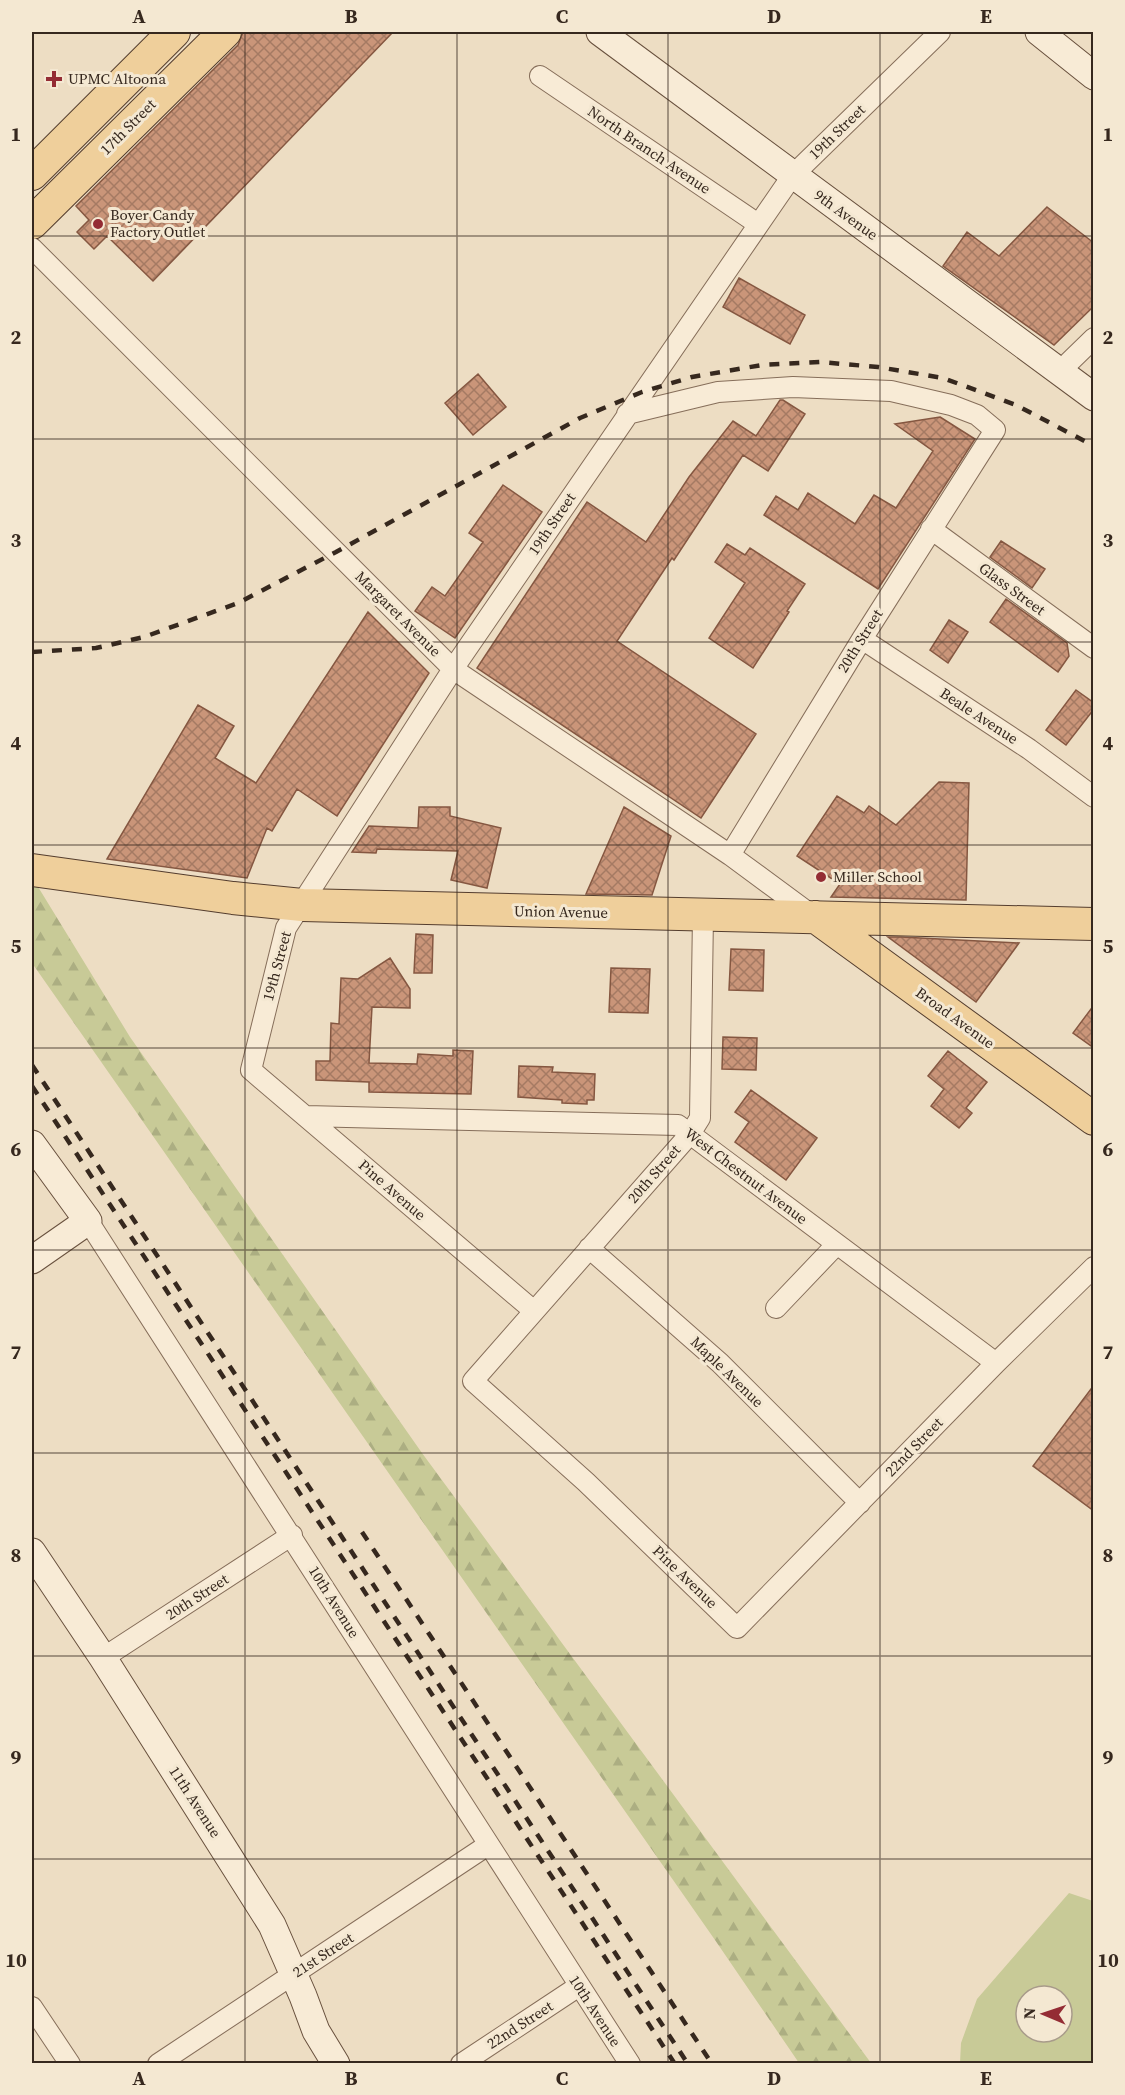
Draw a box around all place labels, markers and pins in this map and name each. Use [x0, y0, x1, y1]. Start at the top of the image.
place label: UPMC Altoona [68, 68, 166, 89]
marker: UPMC Altoona [45, 70, 63, 88]
place label: Boyer Candy Factory Outlet [110, 204, 205, 242]
marker: Boyer Candy Factory Outlet [91, 217, 105, 231]
place label: Miller School [833, 866, 923, 887]
marker: Miller School [814, 870, 828, 884]

